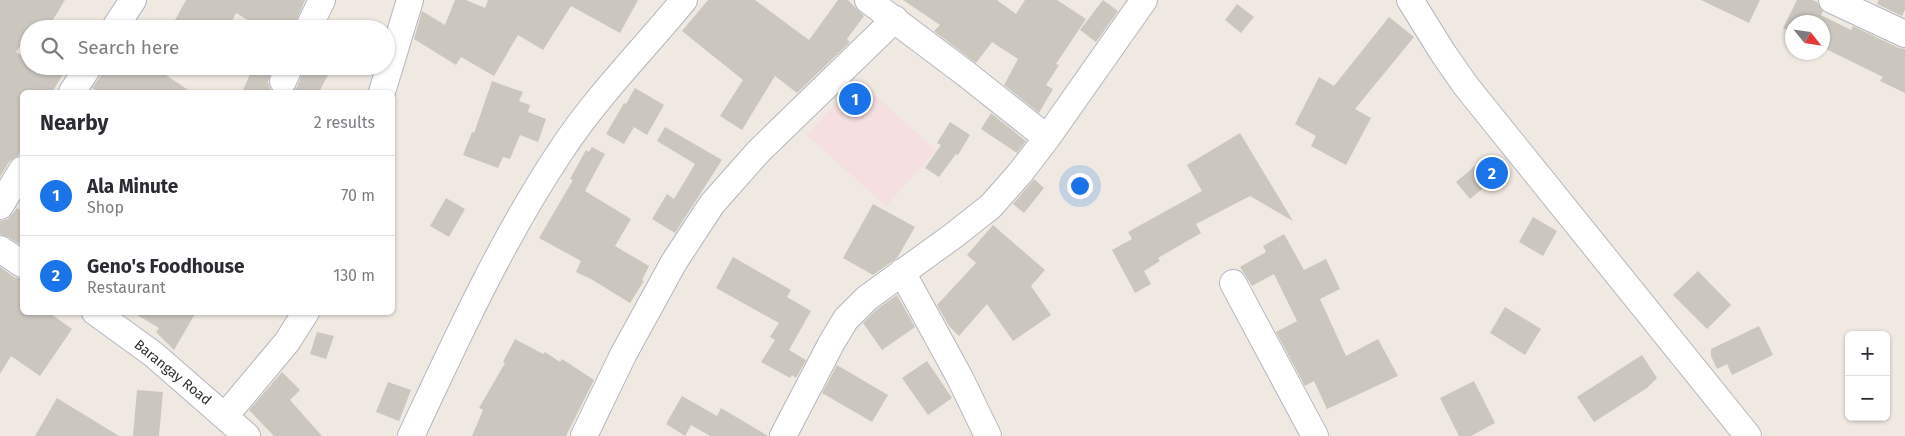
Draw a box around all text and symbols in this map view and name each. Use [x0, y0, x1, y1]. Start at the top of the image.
north arrow [1785, 15, 1830, 60]
search box [20, 20, 395, 75]
icon: search [38, 34, 66, 62]
text: Search here [78, 36, 179, 59]
pin: 1 [839, 80, 871, 118]
text: Nearby [40, 110, 108, 136]
text: 2 results [314, 113, 375, 132]
pin: 2 [1476, 154, 1508, 192]
your location [1067, 173, 1093, 199]
text: Ala Minute [87, 175, 178, 198]
text: 1 [52, 186, 60, 205]
text: 70 m [341, 186, 375, 205]
text: Shop [87, 198, 124, 217]
text: Geno's Foodhouse [87, 255, 244, 278]
text: 2 [52, 266, 60, 285]
text: 130 m [333, 266, 375, 285]
text: Restaurant [87, 278, 166, 297]
map controls [1845, 331, 1890, 421]
button: + [1845, 331, 1890, 376]
street label: Barangay Road [131, 336, 215, 409]
button: − [1845, 376, 1890, 421]

